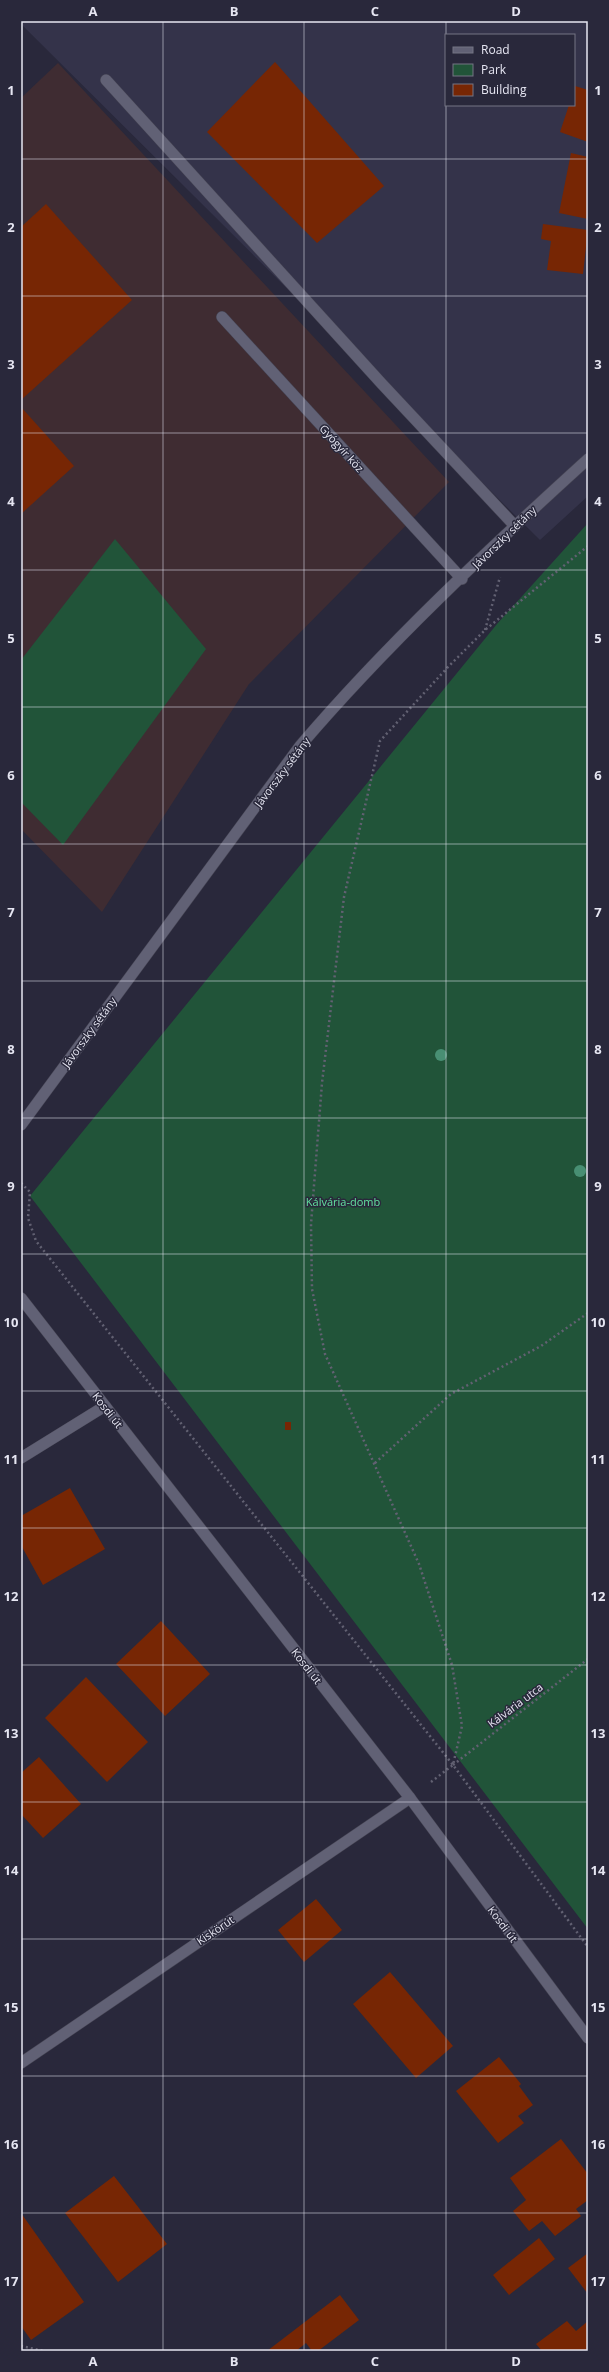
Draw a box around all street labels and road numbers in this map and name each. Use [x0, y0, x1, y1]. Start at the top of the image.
street label: Gyógyír köz [317, 421, 367, 475]
street label: Jávorszky sétány [468, 502, 540, 572]
street label: Jávorszky sétány [250, 734, 314, 811]
street label: Jávorszky sétány [58, 993, 120, 1071]
street label: Kosdi út [89, 1389, 127, 1431]
street label: Kosdi út [288, 1645, 326, 1687]
street label: Kálvária utca [484, 1679, 546, 1731]
street label: Kosdi út [484, 1903, 522, 1945]
street label: Kiskörút [193, 1912, 237, 1948]

